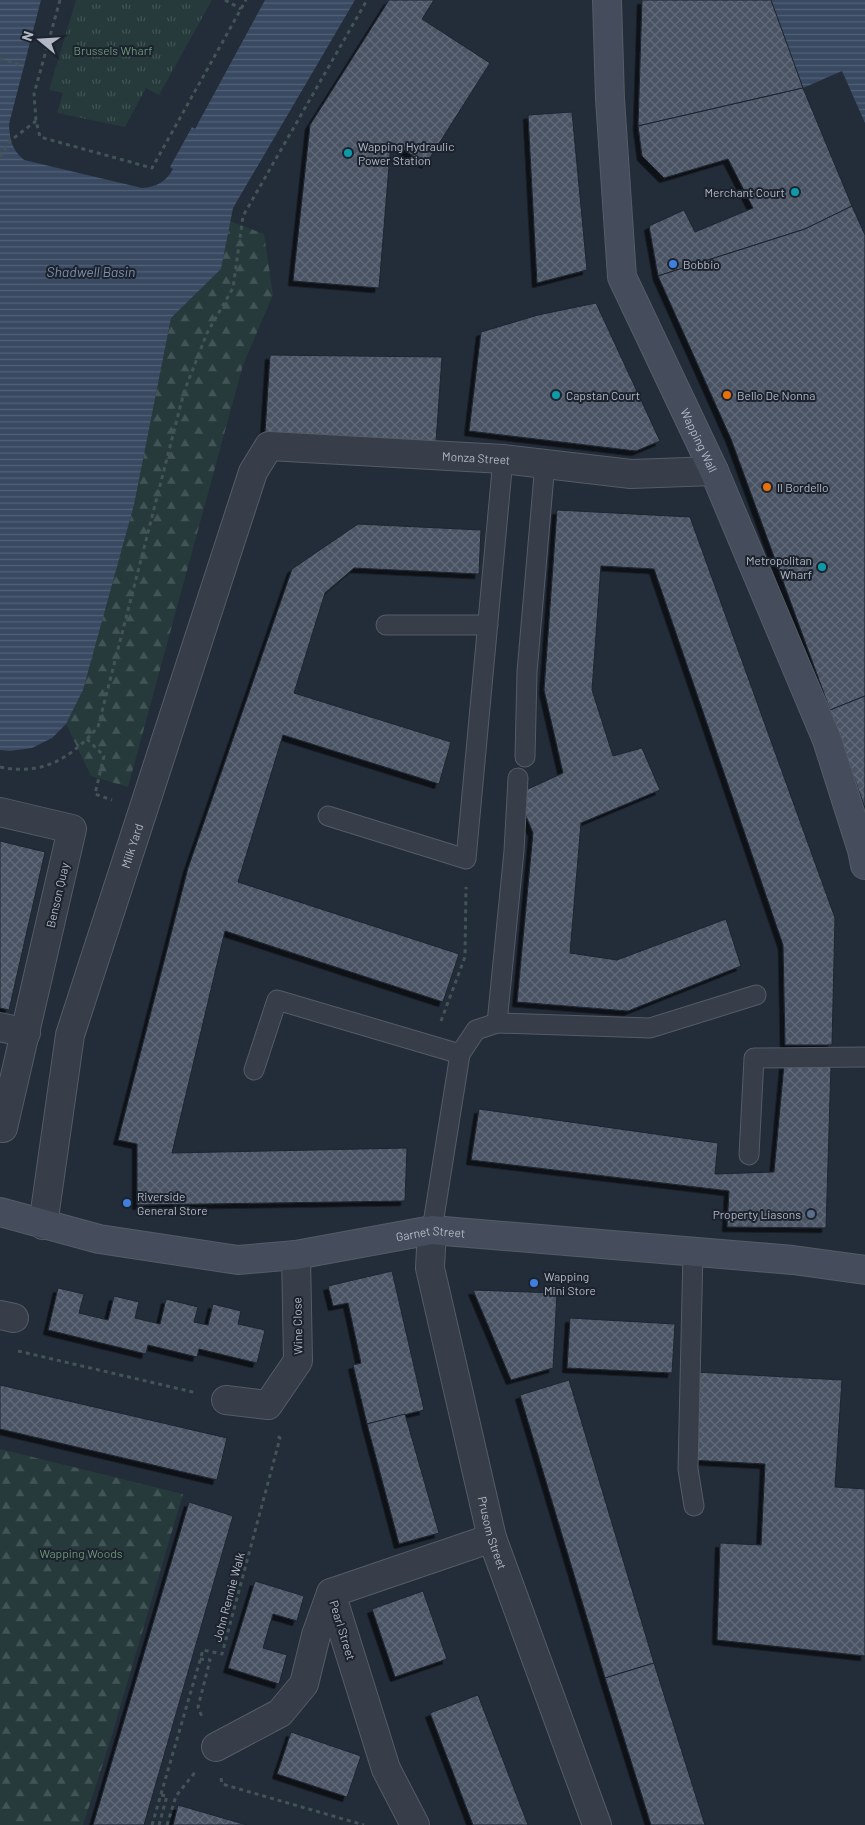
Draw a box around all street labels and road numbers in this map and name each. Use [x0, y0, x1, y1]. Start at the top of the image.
street label: Wapping Wall [678, 406, 721, 474]
street label: Monza Street [442, 449, 511, 467]
street label: Milk Yard [118, 822, 145, 870]
street label: Benson Quay [43, 861, 71, 929]
street label: Garnet Street [395, 1223, 466, 1244]
street label: Wine Close [289, 1297, 305, 1355]
street label: Prusom Street [476, 1495, 510, 1571]
street label: John Rennie Walk [209, 1551, 247, 1643]
street label: Pearl Street [327, 1598, 359, 1662]

